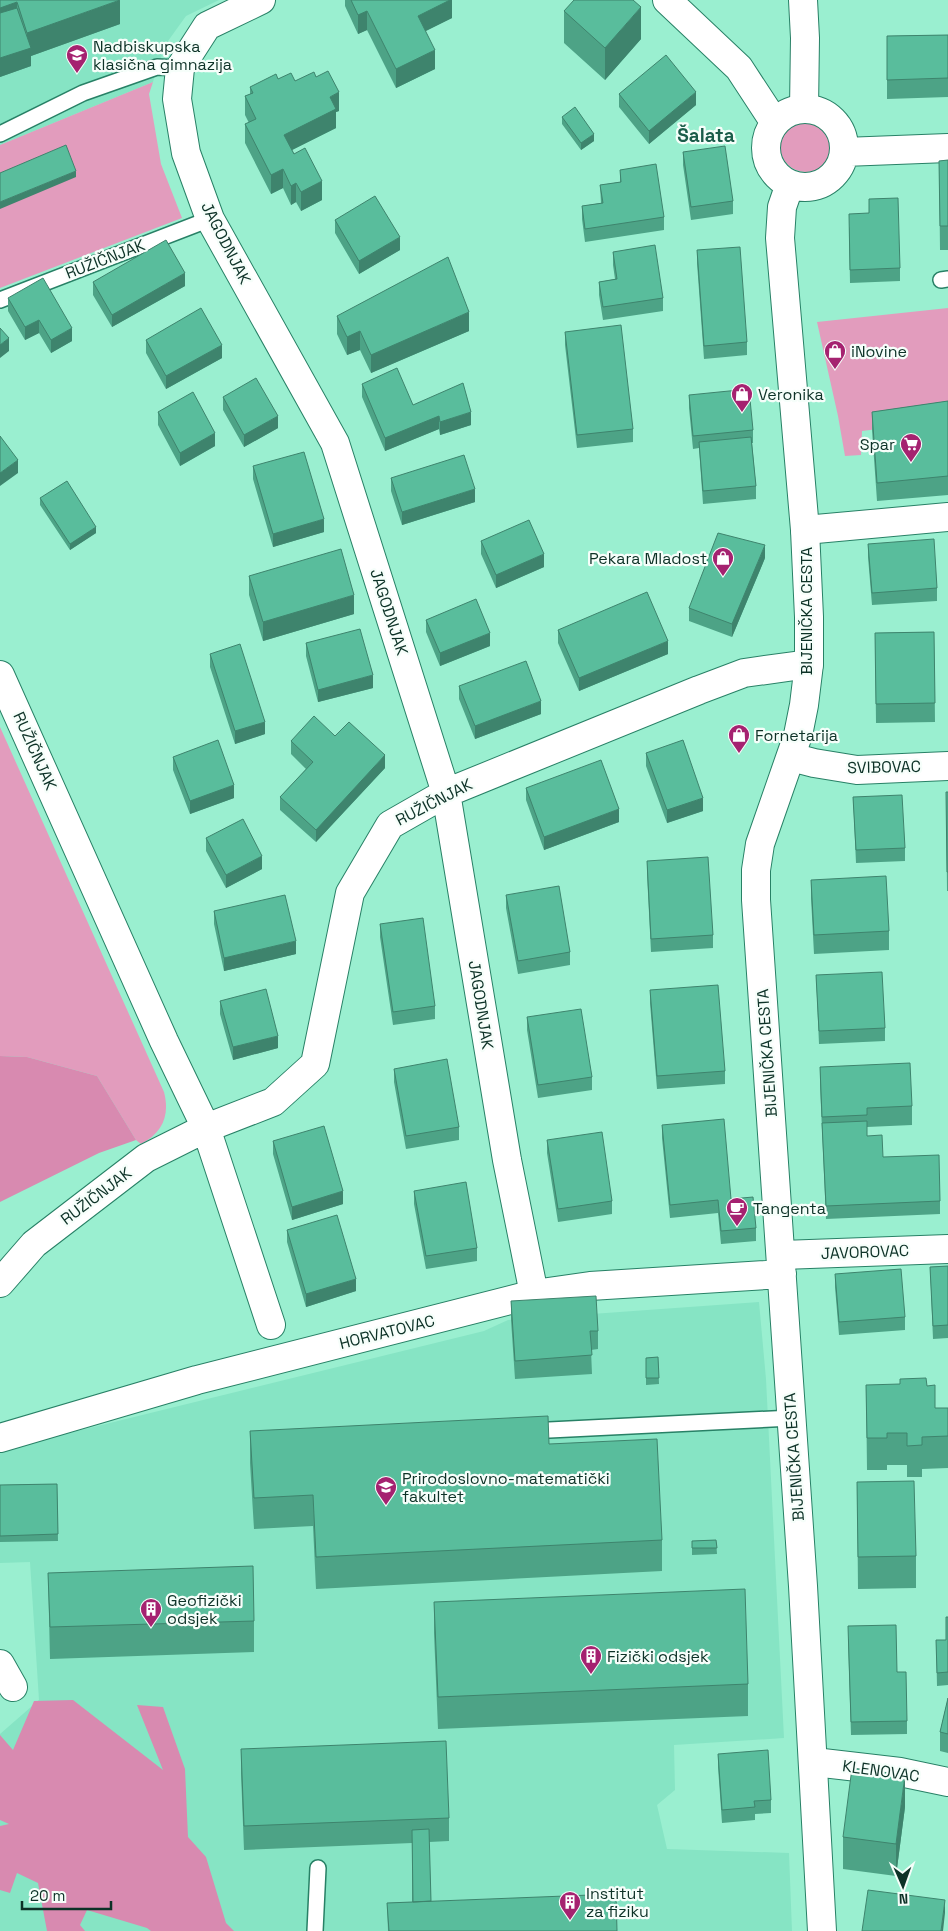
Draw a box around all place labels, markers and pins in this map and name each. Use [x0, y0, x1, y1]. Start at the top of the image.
place label: Nadbiskupska klasična gimnazija [93, 36, 232, 75]
school or university icon: Nadbiskupska klasična gimnazija [65, 43, 89, 74]
shop icon: iNovine [823, 339, 847, 370]
place label: iNovine [851, 341, 907, 362]
shop icon: Veronika [730, 382, 754, 413]
place label: Veronika [758, 384, 824, 405]
supermarket icon: Spar [899, 432, 923, 463]
place label: Spar [860, 434, 895, 455]
shop icon: Pekara Mladost [711, 546, 735, 577]
place label: Pekara Mladost [589, 548, 707, 569]
shop icon: Fornetarija [727, 723, 751, 754]
place label: Fornetarija [755, 725, 838, 746]
cafe icon: Tangenta [725, 1196, 749, 1227]
place label: Tangenta [753, 1198, 826, 1219]
place label: Prirodoslovno-matematički fakultet [402, 1468, 610, 1507]
school or university icon: Prirodoslovno-matematički fakultet [374, 1475, 398, 1506]
place label: Geofizički odsjek [167, 1590, 242, 1629]
building icon: Geofizički odsjek [139, 1597, 163, 1628]
building icon: Fizički odsjek [579, 1644, 603, 1675]
place label: Fizički odsjek [607, 1646, 709, 1667]
place label: Institut za fiziku [586, 1883, 649, 1922]
building icon: Institut za fiziku [558, 1890, 582, 1921]

